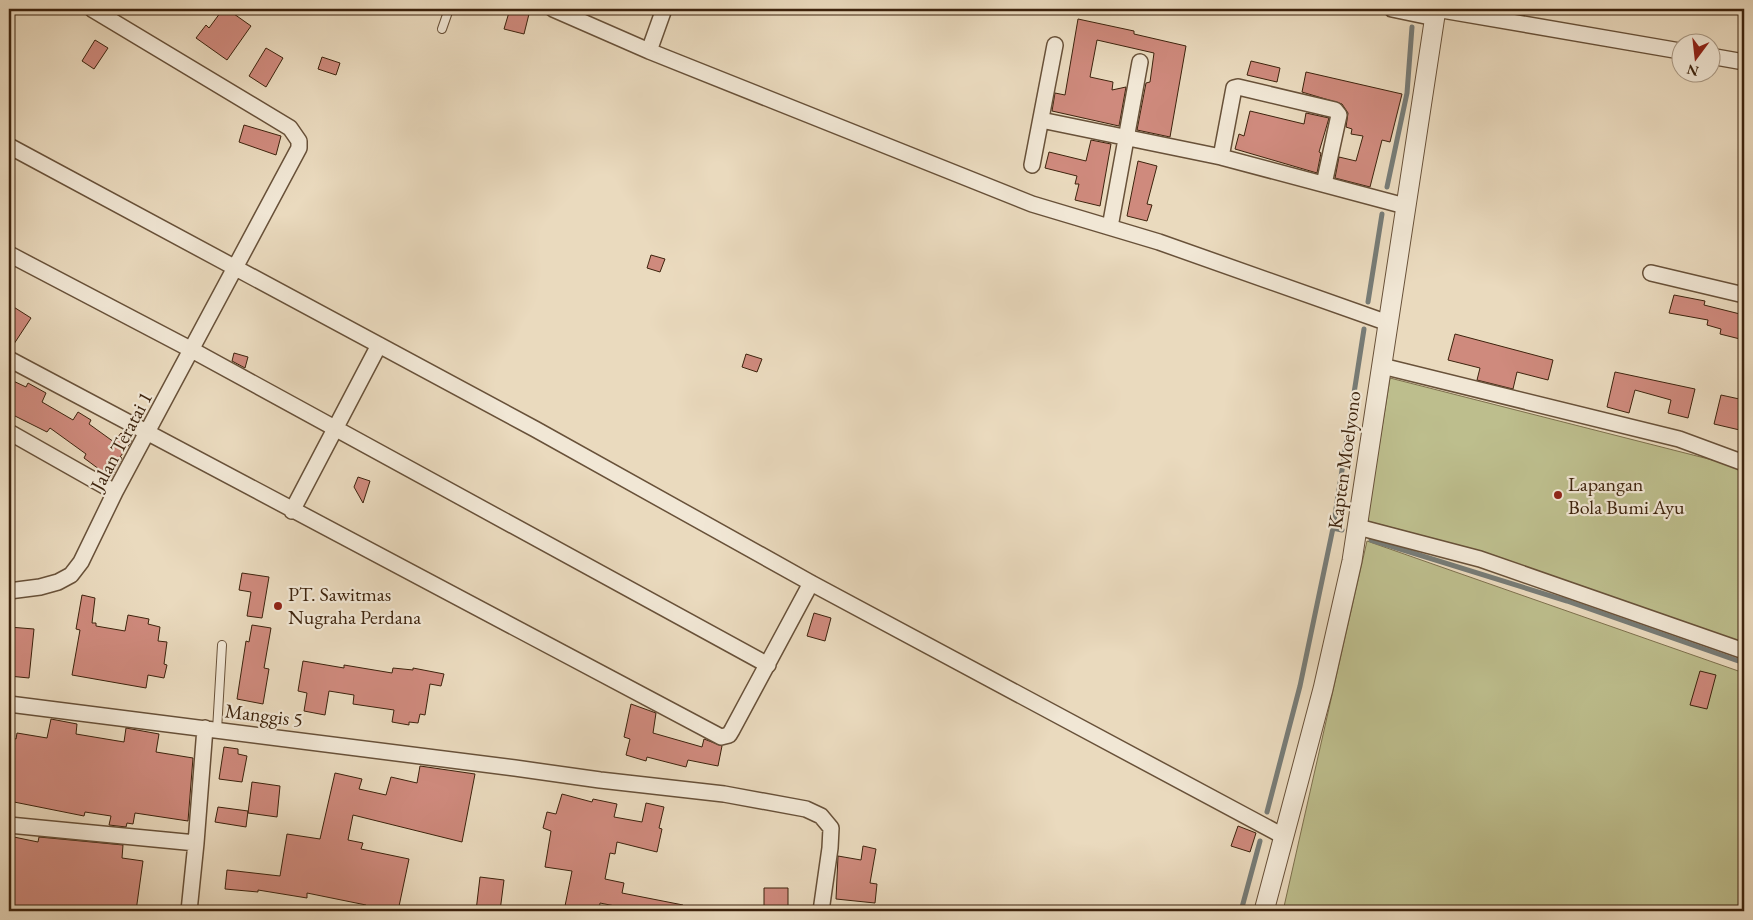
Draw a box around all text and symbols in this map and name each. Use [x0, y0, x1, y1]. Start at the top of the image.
north arrow [1670, 32, 1720, 82]
text: N [1684, 60, 1700, 81]
street label: Jalan Teratai 1 [83, 387, 158, 497]
street label: Kapten Moelyono [1321, 389, 1367, 531]
place label: Lapangan Bola Bumi Ayu [1568, 471, 1685, 520]
marker: Lapangan Bola Bumi Ayu [1552, 489, 1564, 501]
place label: PT. Sawitmas Nugraha Perdana [288, 581, 421, 630]
marker: PT. Sawitmas Nugraha Perdana [272, 600, 284, 612]
street label: Manggis 5 [223, 697, 305, 733]

